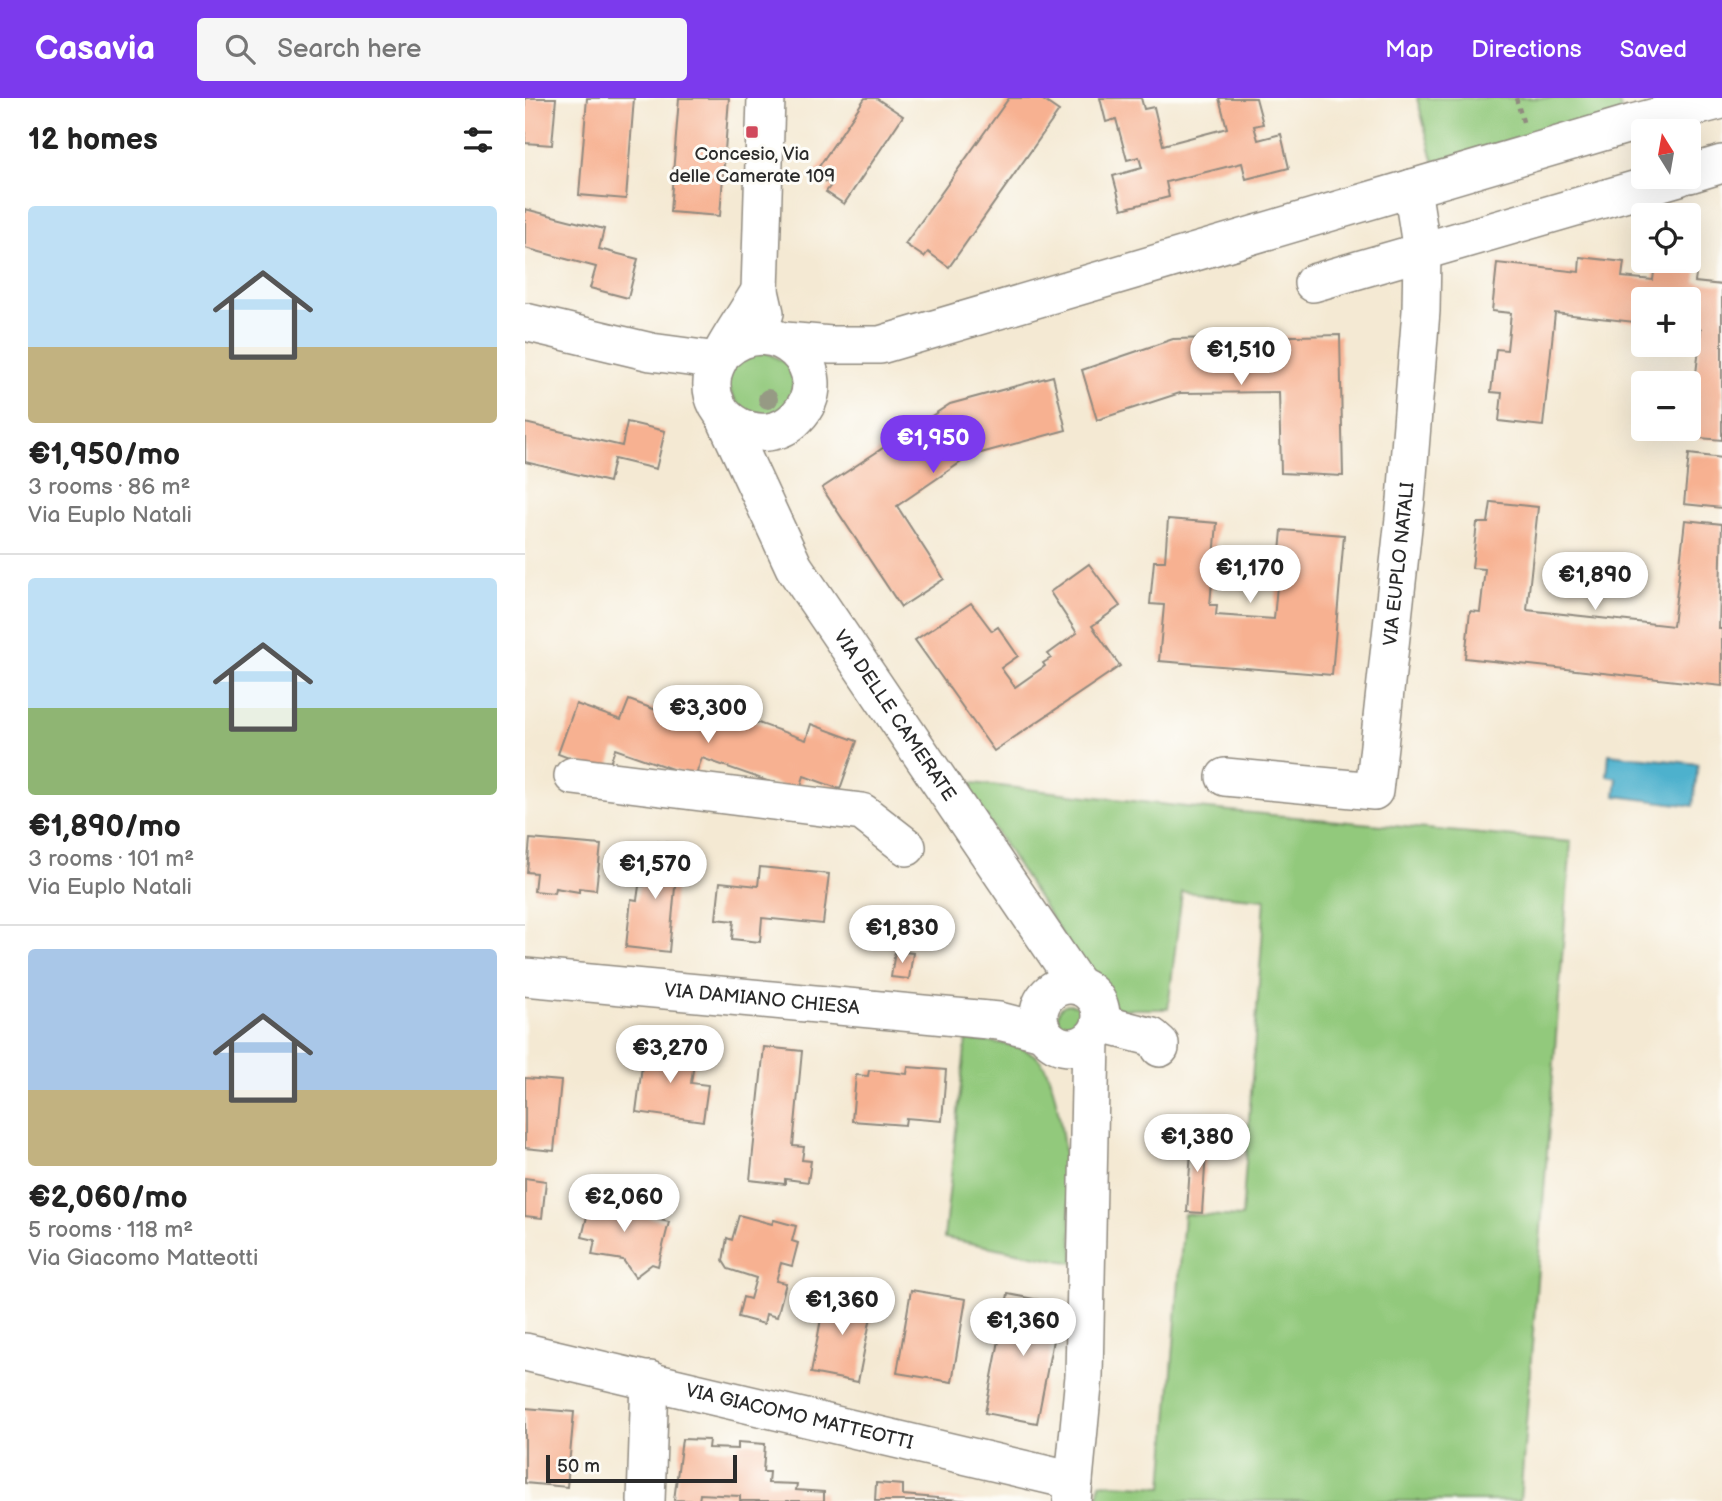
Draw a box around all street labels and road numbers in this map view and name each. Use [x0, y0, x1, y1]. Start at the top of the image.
street label: VIA EUPLO NATALI [1379, 481, 1419, 647]
street label: VIA DELLE CAMERATE [829, 626, 961, 805]
street label: VIA DAMIANO CHIESA [663, 978, 861, 1020]
street label: VIA GIACOMO MATTEOTTI [683, 1379, 916, 1454]

